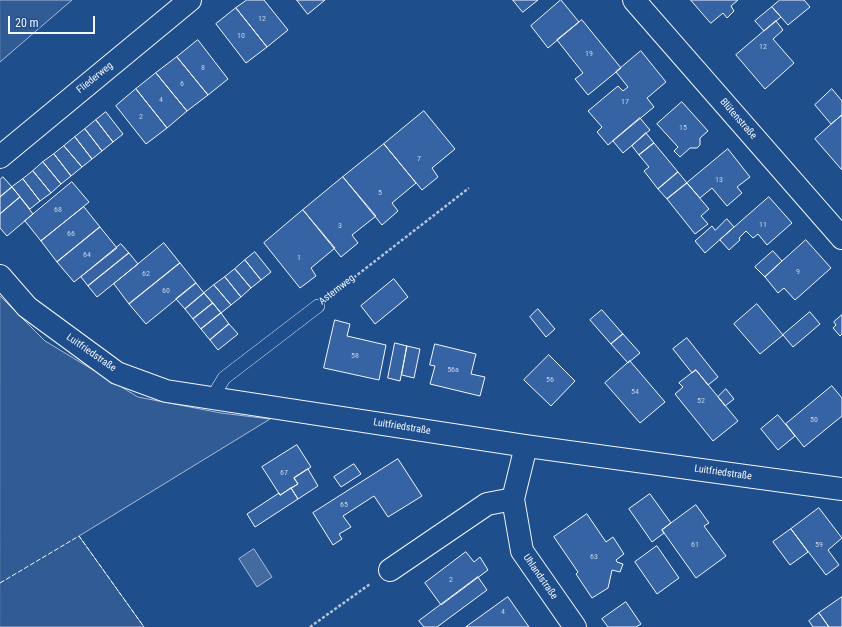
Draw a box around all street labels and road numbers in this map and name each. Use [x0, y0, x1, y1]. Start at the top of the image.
street label: Fliederweg [75, 60, 115, 96]
street label: Blütenstraße [717, 96, 759, 142]
street label: Asternweg [317, 272, 357, 308]
street label: Luitfriedstraße [64, 331, 118, 375]
street label: Luitfriedstraße [372, 417, 432, 437]
street label: Luitfriedstraße [694, 463, 752, 483]
street label: Uhlandstraße [520, 552, 560, 602]

